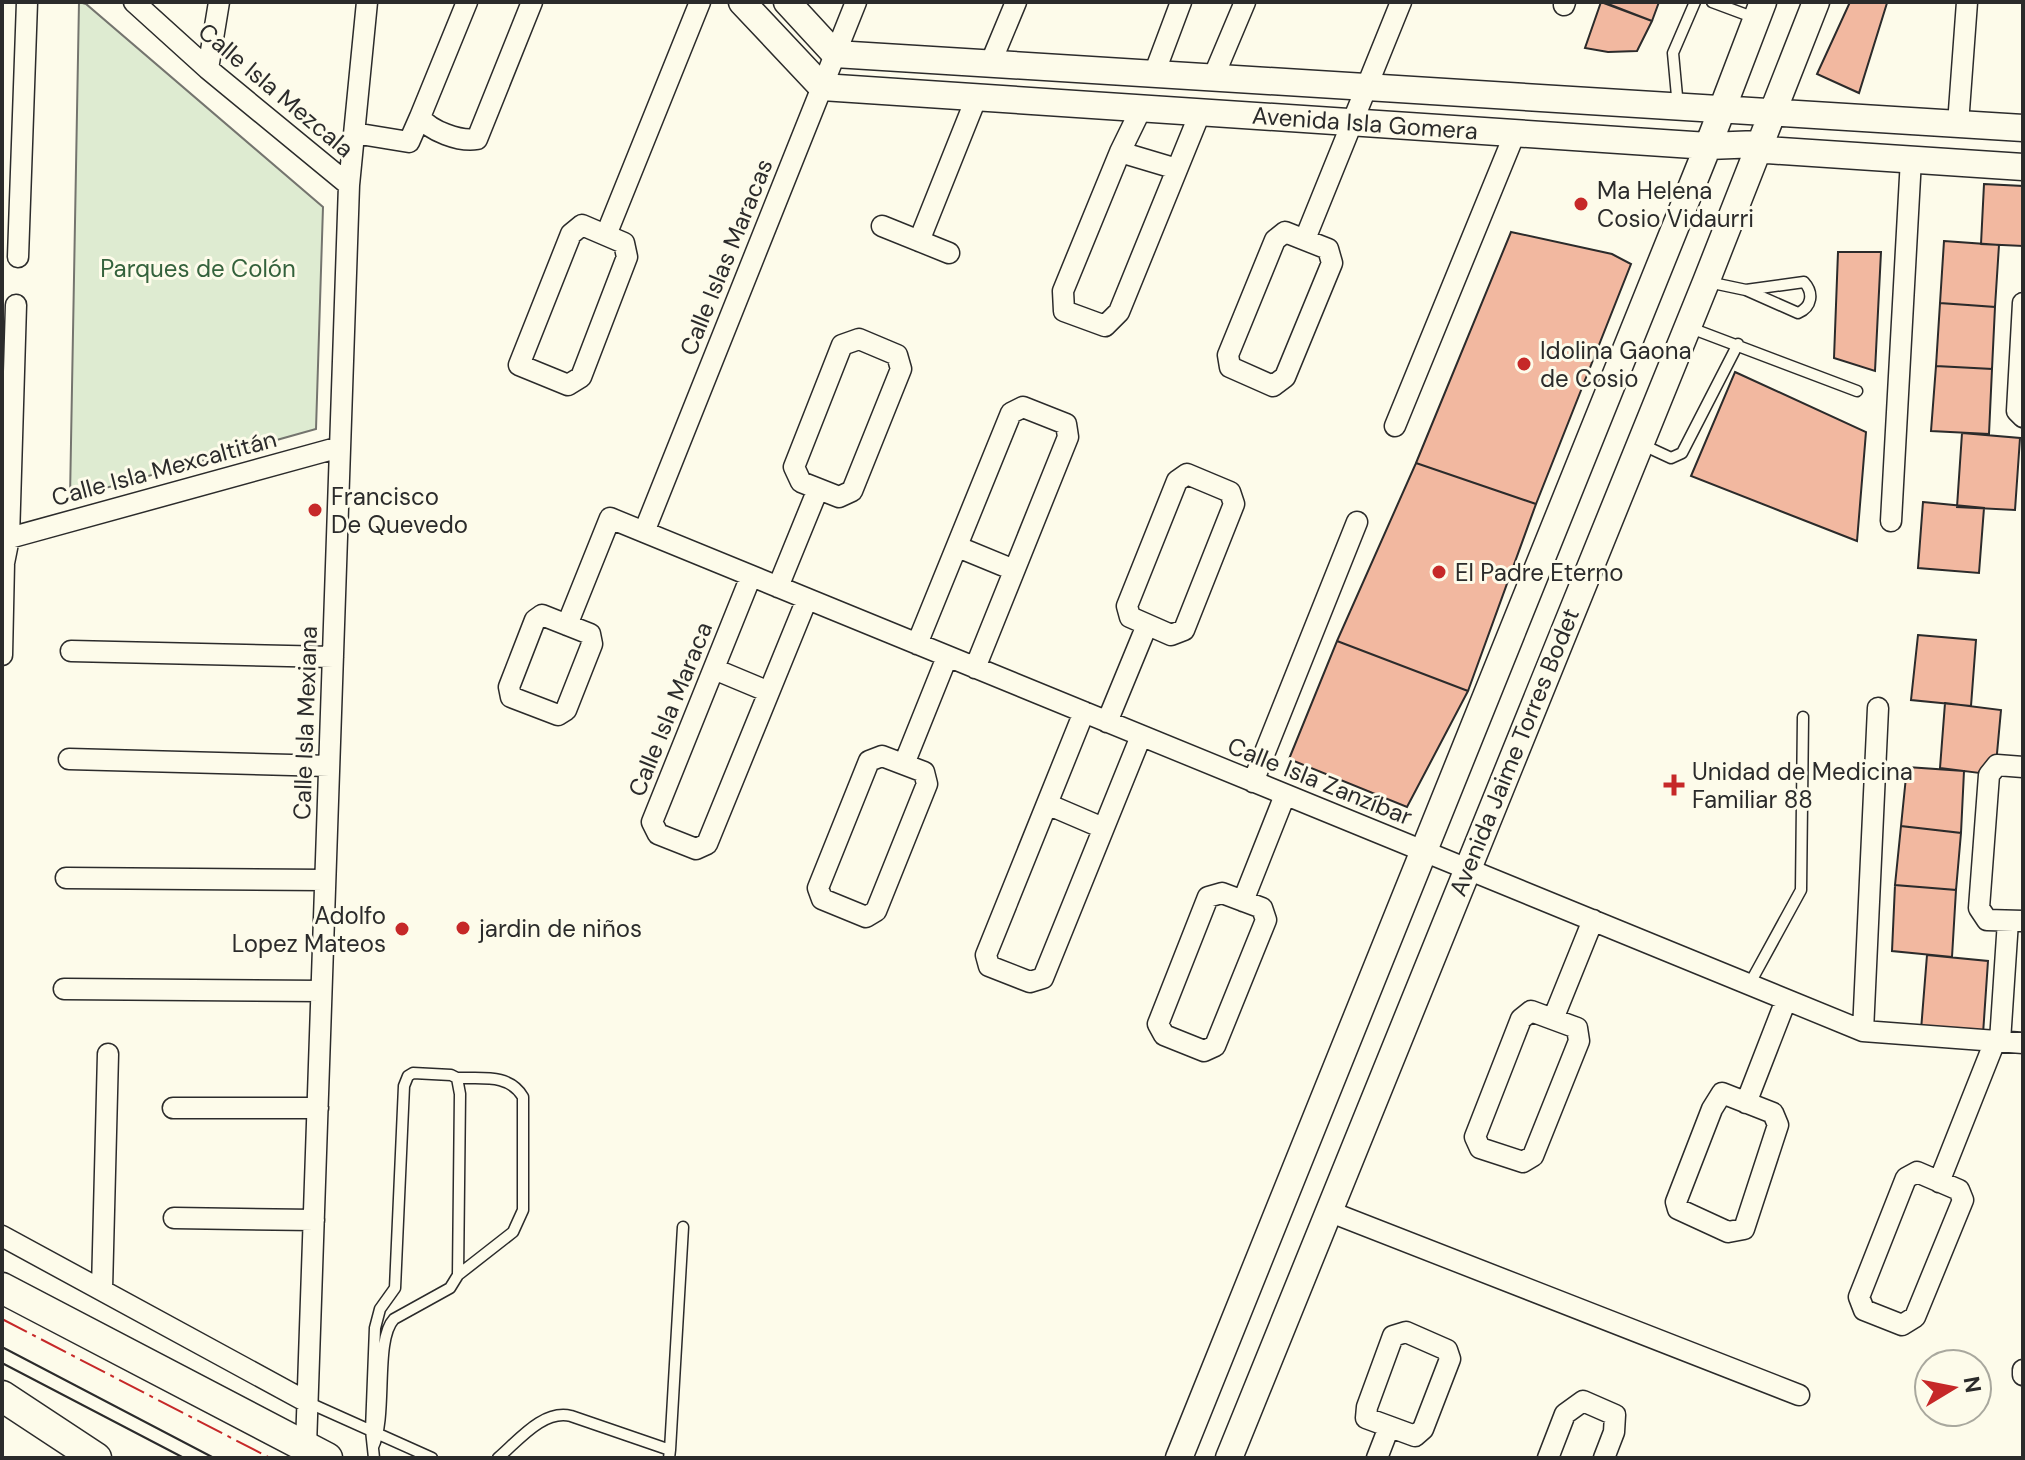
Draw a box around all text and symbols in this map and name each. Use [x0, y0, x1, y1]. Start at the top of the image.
street label: Calle Isla Mezcala [192, 16, 360, 164]
street label: Avenida Isla Gomera [1251, 100, 1479, 146]
street label: Calle Islas Maracas [672, 154, 780, 360]
place label: Ma Helena Cosio Vidaurri [1597, 175, 1754, 234]
marker: Ma Helena Cosio Vidaurri [1572, 195, 1590, 213]
park label: Parques de Colón [100, 253, 296, 284]
place label: Idolina Gaona de Cosio [1540, 335, 1692, 394]
marker: Idolina Gaona de Cosio [1515, 355, 1533, 373]
street label: Calle Isla Mexcaltitán [48, 423, 280, 513]
place label: Francisco De Quevedo [331, 481, 468, 540]
marker: Francisco De Quevedo [306, 501, 324, 519]
place label: El Padre Eterno [1455, 557, 1623, 588]
marker: El Padre Eterno [1430, 563, 1448, 581]
street label: Avenida Jaime Torres Bodet [1442, 603, 1586, 901]
street label: Calle Isla Maraca [621, 617, 719, 801]
street label: Calle Isla Mexiana [286, 625, 324, 821]
street label: Calle Isla Zanzíbar [1223, 730, 1417, 832]
place label: Unidad de Medicina Familiar 88 [1692, 756, 1913, 815]
marker: Unidad de Medicina Familiar 88 [1663, 774, 1685, 796]
place label: Adolfo Lopez Mateos [232, 900, 386, 959]
place label: jardin de niños [478, 913, 642, 944]
marker: jardin de niños [454, 919, 472, 937]
marker: Adolfo Lopez Mateos [393, 920, 411, 938]
north arrow [1913, 1348, 1993, 1428]
text: N [1957, 1374, 1988, 1395]

